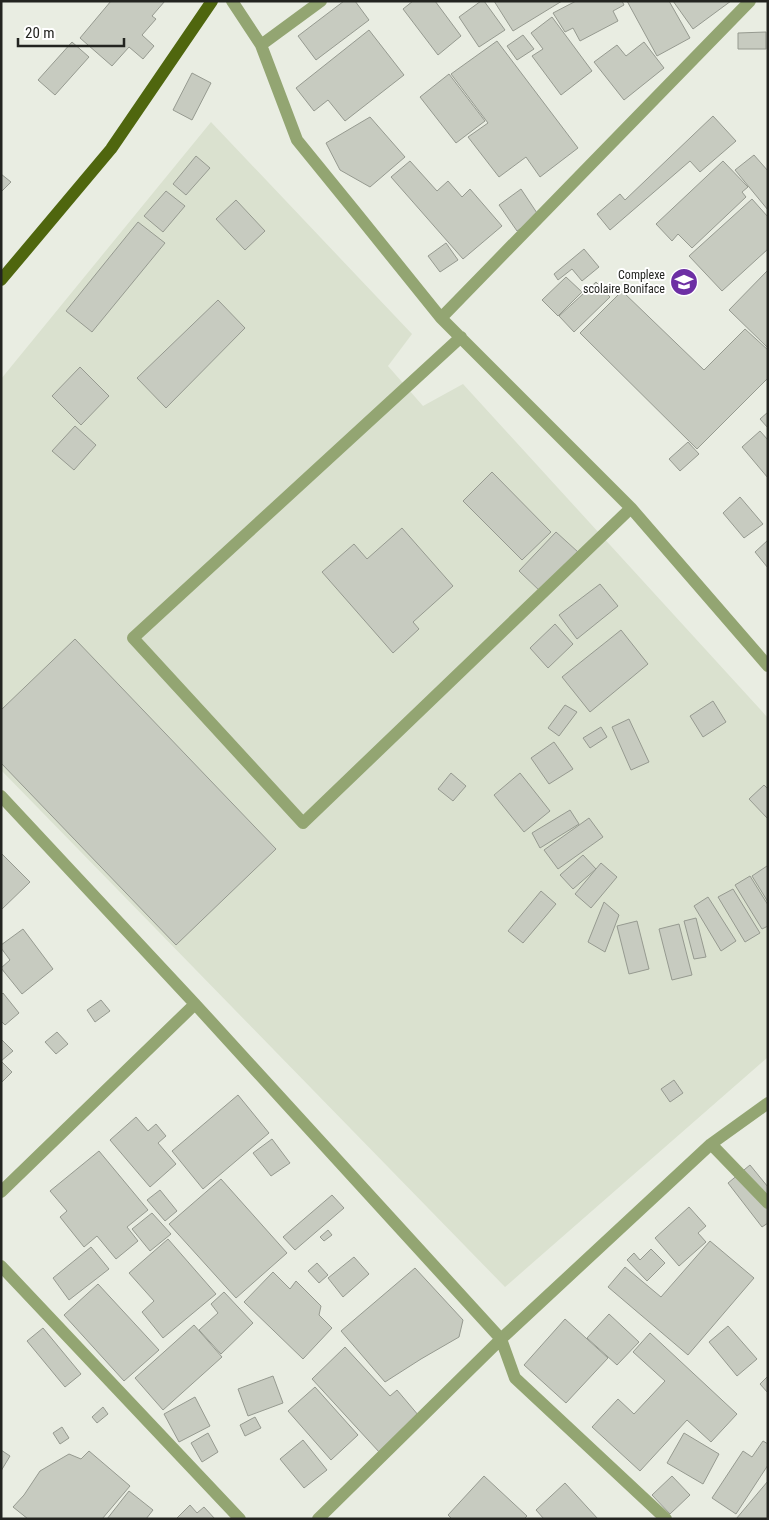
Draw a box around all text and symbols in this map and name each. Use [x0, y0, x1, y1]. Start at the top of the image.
scale bar [18, 15, 124, 47]
text: 20 m [25, 24, 55, 42]
school or university icon: Complexe scolaire Boniface [669, 267, 699, 297]
place label: Complexe scolaire Boniface [583, 268, 665, 296]

